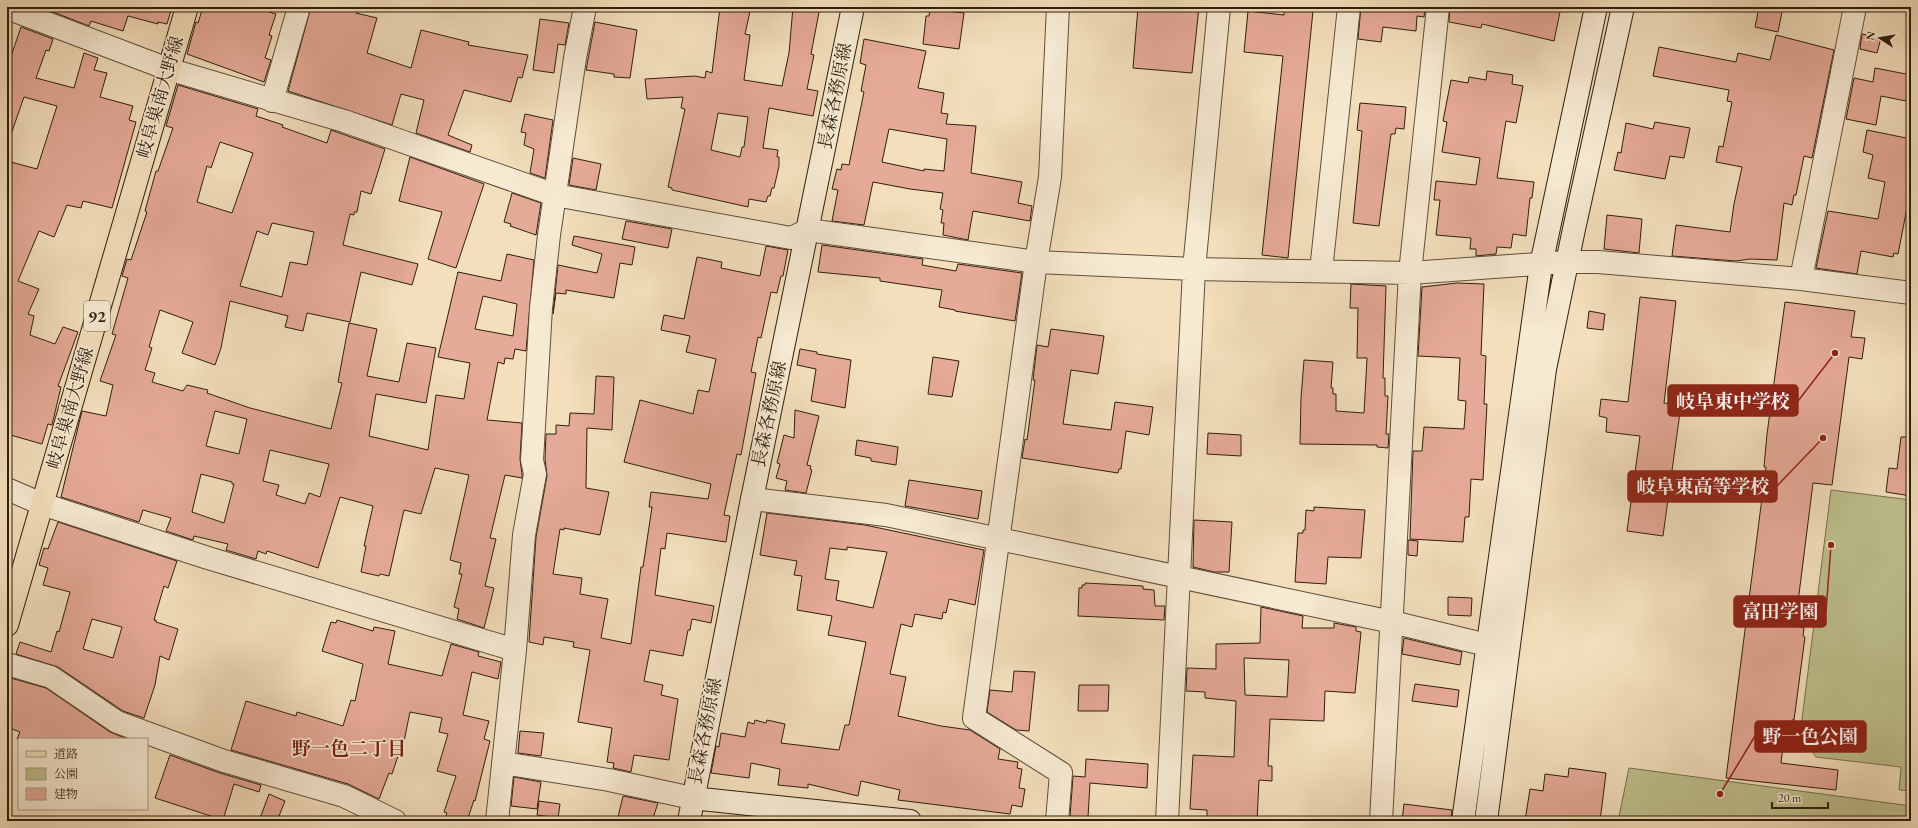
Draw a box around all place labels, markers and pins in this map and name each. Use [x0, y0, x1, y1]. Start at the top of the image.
callout: 岐阜東中学校 [1668, 385, 1798, 416]
callout: 岐阜東高等学校 [1628, 471, 1777, 502]
callout: 富田学園 [1734, 596, 1826, 627]
callout: 野一色公園 [1755, 721, 1866, 752]

